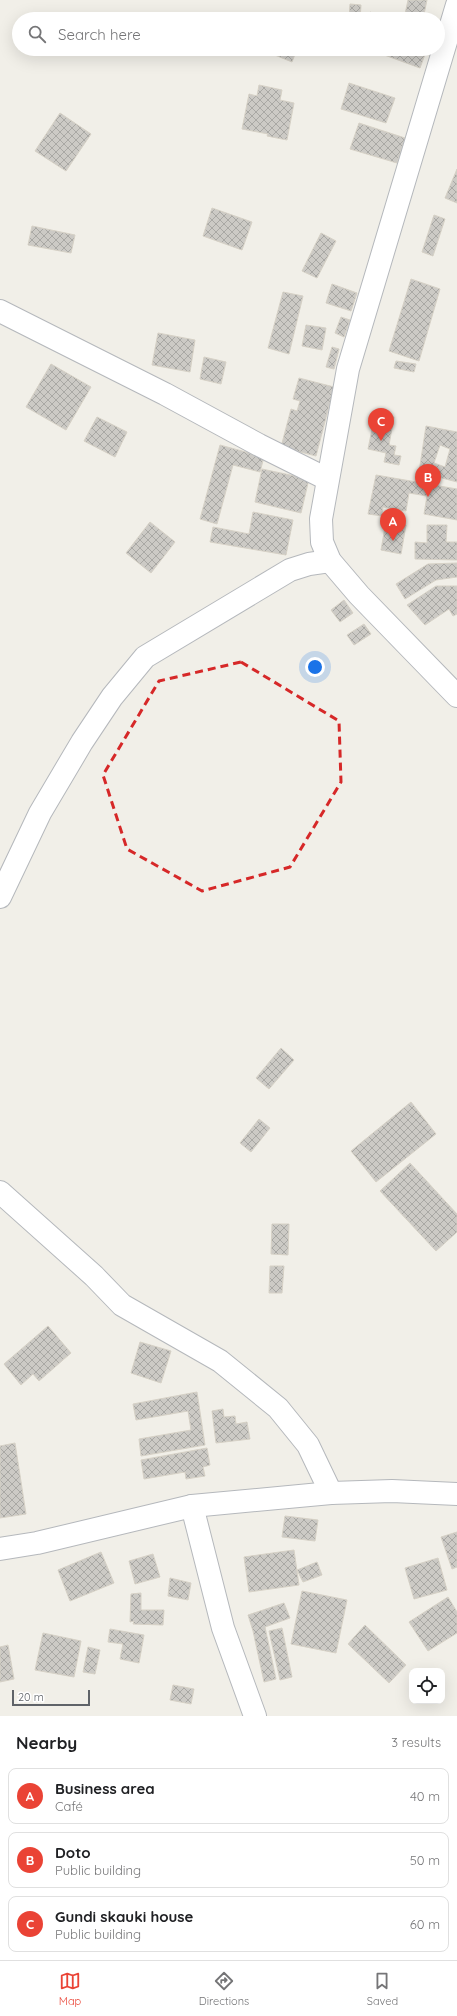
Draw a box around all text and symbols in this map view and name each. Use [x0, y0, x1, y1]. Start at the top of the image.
search box [12, 12, 445, 56]
icon: search [26, 23, 48, 45]
text: Search here [58, 25, 141, 44]
pin: C [368, 408, 394, 441]
pin: B [415, 464, 441, 497]
pin: A [380, 508, 406, 541]
your location [305, 657, 325, 677]
map controls [409, 1668, 445, 1704]
button: locate [409, 1668, 445, 1704]
scale bar [12, 1688, 90, 1707]
text: 20 m [18, 1690, 44, 1704]
text: Nearby [16, 1732, 77, 1753]
text: 3 results [391, 1734, 441, 1750]
text: Business area [55, 1779, 155, 1798]
text: A [26, 1788, 34, 1804]
text: 40 m [410, 1788, 440, 1804]
text: Café [55, 1798, 83, 1814]
text: Doto [55, 1843, 91, 1862]
text: B [26, 1852, 34, 1868]
text: 50 m [410, 1852, 440, 1868]
text: Public building [55, 1862, 141, 1878]
text: Gundi skauki house [55, 1907, 193, 1926]
text: C [26, 1916, 34, 1932]
text: 60 m [410, 1916, 440, 1932]
text: Public building [55, 1926, 141, 1942]
tab: Map [59, 1970, 81, 2008]
tab: Directions [199, 1970, 249, 2008]
tab: Saved [367, 1970, 398, 2008]

